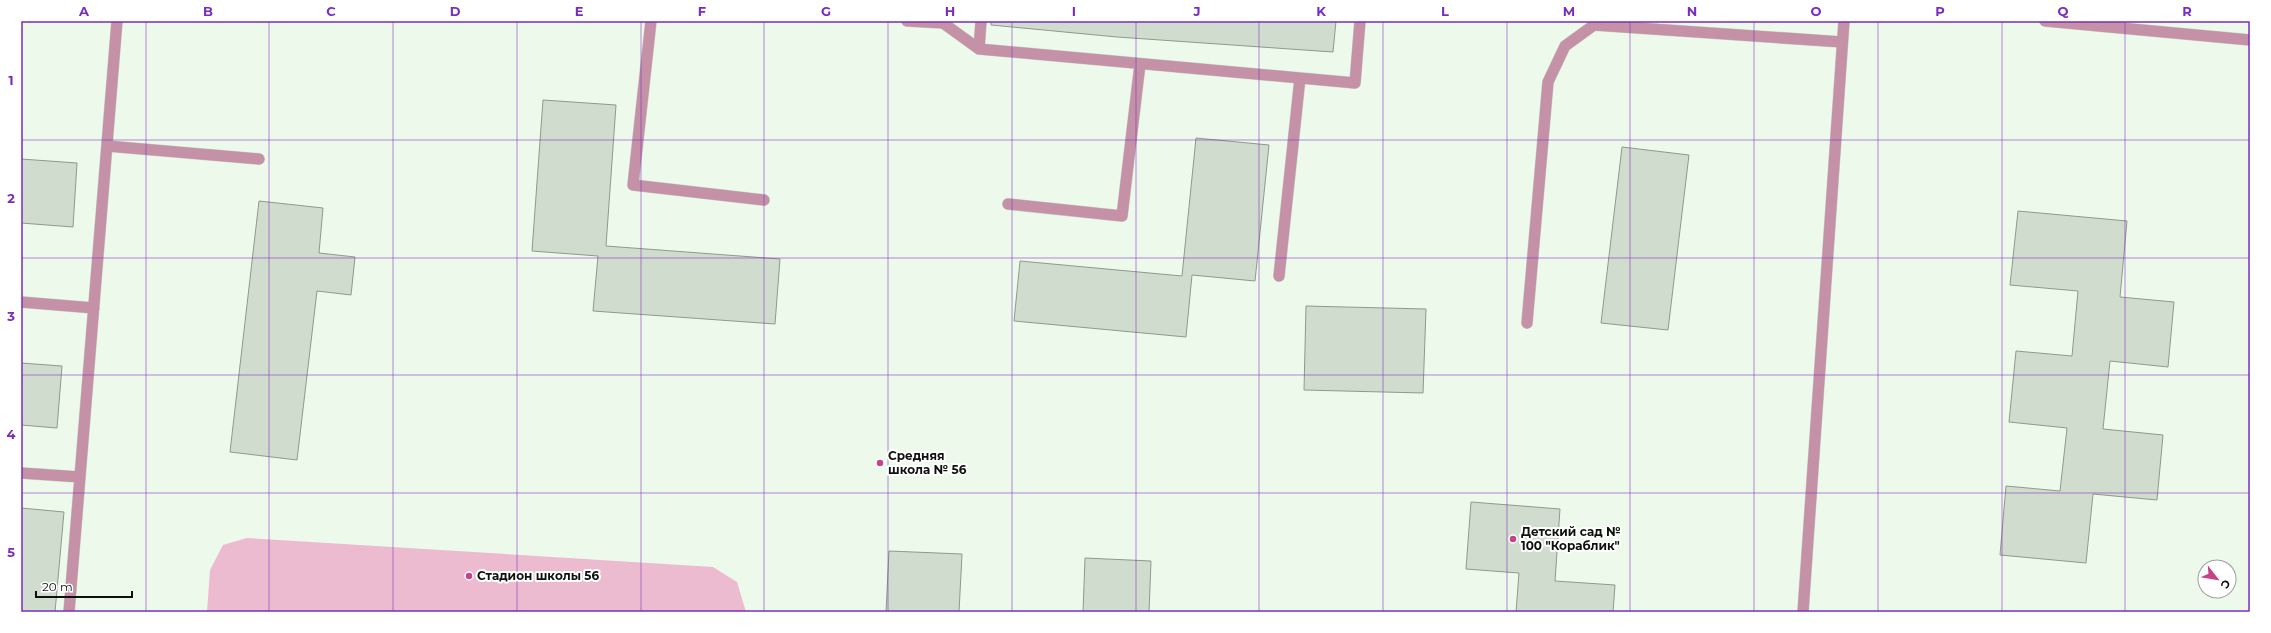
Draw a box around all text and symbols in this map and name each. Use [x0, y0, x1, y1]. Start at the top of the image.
text: A [78, 3, 90, 19]
text: B [203, 3, 213, 19]
text: C [326, 3, 336, 19]
text: D [450, 3, 461, 19]
text: E [575, 3, 584, 19]
text: F [698, 3, 706, 19]
text: G [821, 3, 831, 19]
text: H [945, 3, 955, 19]
text: I [1072, 3, 1076, 19]
text: J [1192, 3, 1201, 19]
text: K [1316, 3, 1326, 19]
text: L [1441, 3, 1449, 19]
text: M [1563, 3, 1575, 19]
text: N [1687, 3, 1697, 19]
text: O [1811, 3, 1822, 19]
text: P [1935, 3, 1945, 19]
text: Q [2058, 3, 2069, 19]
text: R [2182, 3, 2192, 19]
text: 1 [8, 72, 14, 88]
text: 2 [7, 190, 15, 206]
text: 3 [6, 308, 15, 324]
text: 4 [7, 426, 16, 442]
place label: Средняя школа № 56 [888, 448, 967, 477]
marker: Средняя школа № 56 [875, 458, 885, 468]
place label: Детский сад № 100 "Кораблик" [1521, 524, 1621, 553]
marker: Детский сад № 100 "Кораблик" [1508, 534, 1518, 544]
text: 5 [7, 544, 15, 560]
north arrow [2197, 559, 2237, 599]
place label: Стадион школы 56 [477, 568, 599, 583]
marker: Стадион школы 56 [464, 571, 474, 581]
scale bar [36, 573, 132, 599]
text: С [2218, 577, 2234, 591]
text: 20 m [42, 579, 73, 594]

